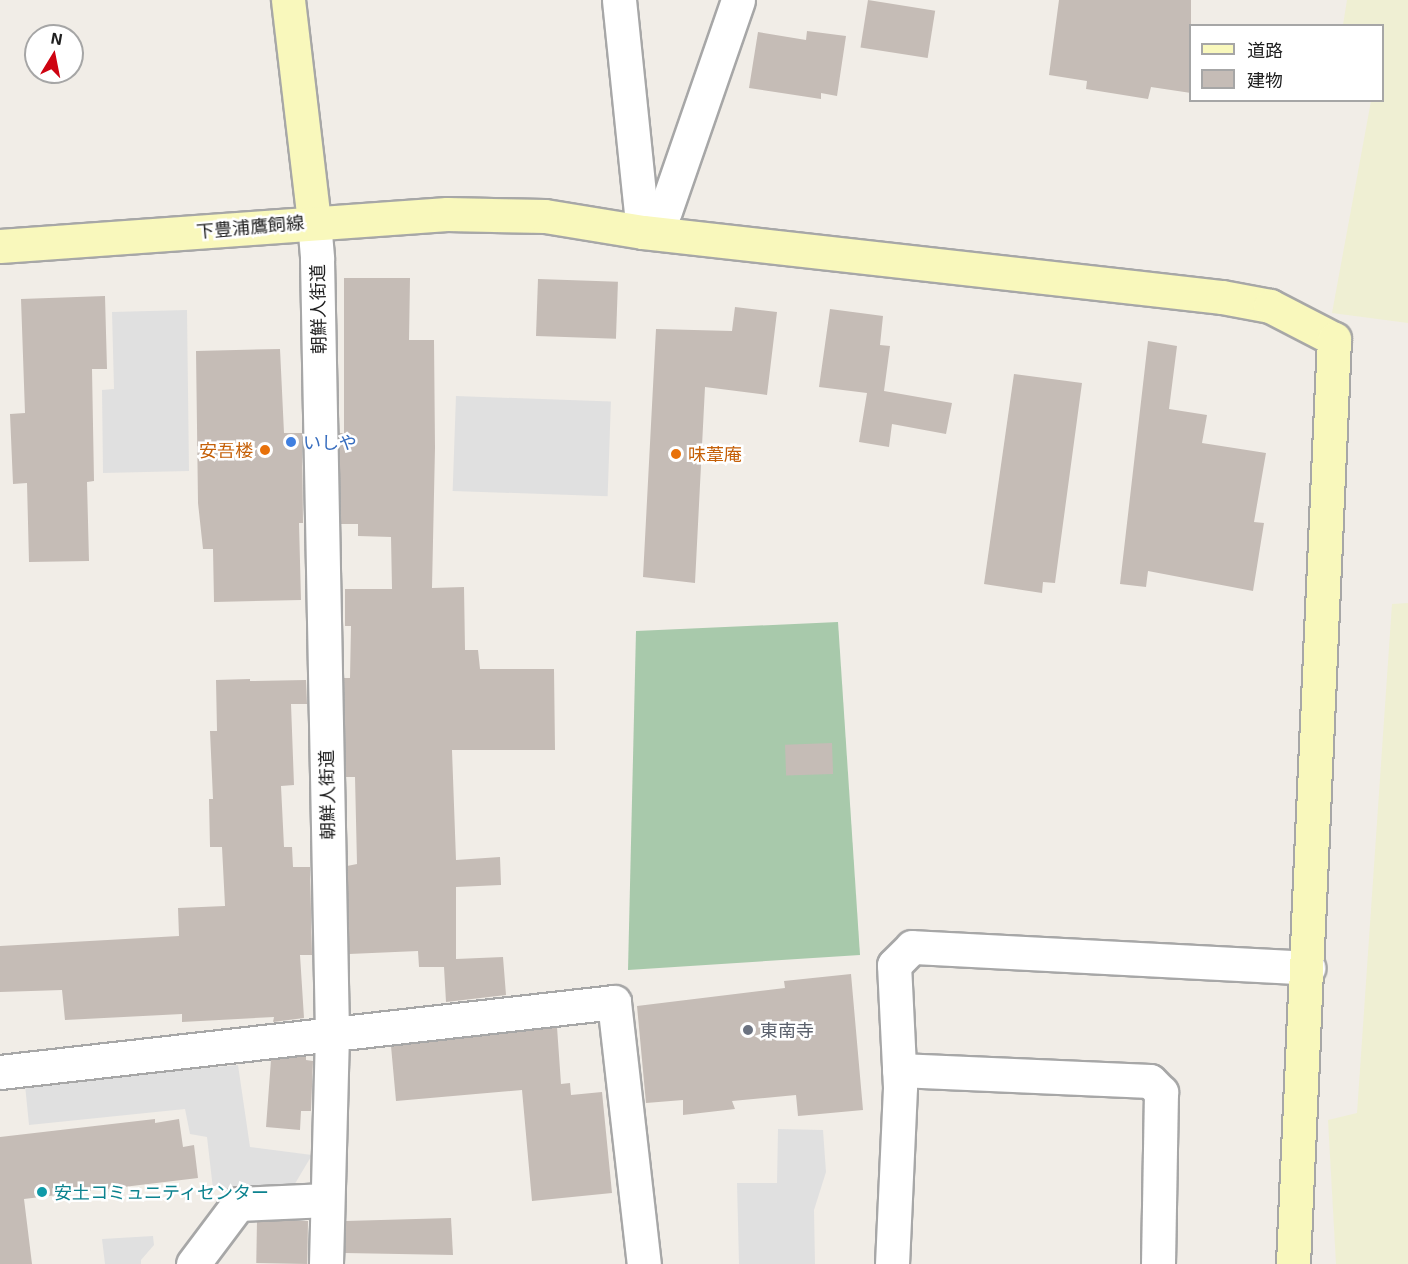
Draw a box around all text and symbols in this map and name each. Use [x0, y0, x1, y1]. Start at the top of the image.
north arrow [24, 24, 84, 84]
legend [1189, 24, 1384, 102]
text: N [50, 27, 64, 48]
text: 道路 [1247, 39, 1283, 61]
text: 建物 [1247, 69, 1283, 91]
street label: 下豊浦鷹飼線 [195, 212, 305, 242]
street label: 朝鮮人街道 [306, 264, 330, 354]
place label: いしや [303, 431, 357, 453]
marker: いしや [284, 435, 298, 449]
place label: 安吾楼 [199, 439, 253, 461]
marker: 安吾楼 [258, 443, 272, 457]
place label: 味葦庵 [688, 443, 742, 465]
marker: 味葦庵 [669, 447, 683, 461]
street label: 朝鮮人街道 [315, 750, 339, 840]
place label: 東南寺 [760, 1019, 814, 1041]
marker: 東南寺 [741, 1023, 755, 1037]
place label: 安土コミュニティセンター [54, 1181, 270, 1203]
marker: 安土コミュニティセンター [35, 1185, 49, 1199]

